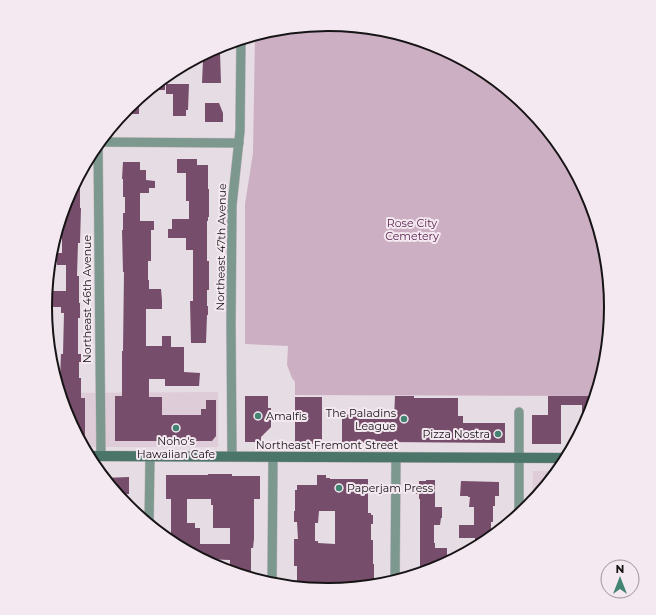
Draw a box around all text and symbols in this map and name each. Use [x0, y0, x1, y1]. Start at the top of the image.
street label: Northeast 47th Avenue [213, 183, 229, 311]
park label: Rose City Cemetery [385, 216, 439, 243]
street label: Northeast 46th Avenue [80, 235, 94, 363]
place label: The Paladins League [326, 406, 397, 433]
place label: Amalfis [266, 409, 308, 423]
marker: Amalfis [253, 411, 263, 421]
marker: The Paladins League [399, 414, 409, 424]
marker: Noho's Hawaiian Cafe [171, 423, 181, 433]
place label: Pizza Nostra [422, 427, 490, 441]
marker: Pizza Nostra [493, 429, 503, 439]
place label: Noho's Hawaiian Cafe [137, 434, 216, 461]
street label: Northeast Fremont Street [256, 438, 399, 452]
place label: Paperjam Press [347, 481, 434, 495]
marker: Paperjam Press [334, 483, 344, 493]
north arrow [600, 559, 640, 599]
text: N [616, 562, 624, 576]

